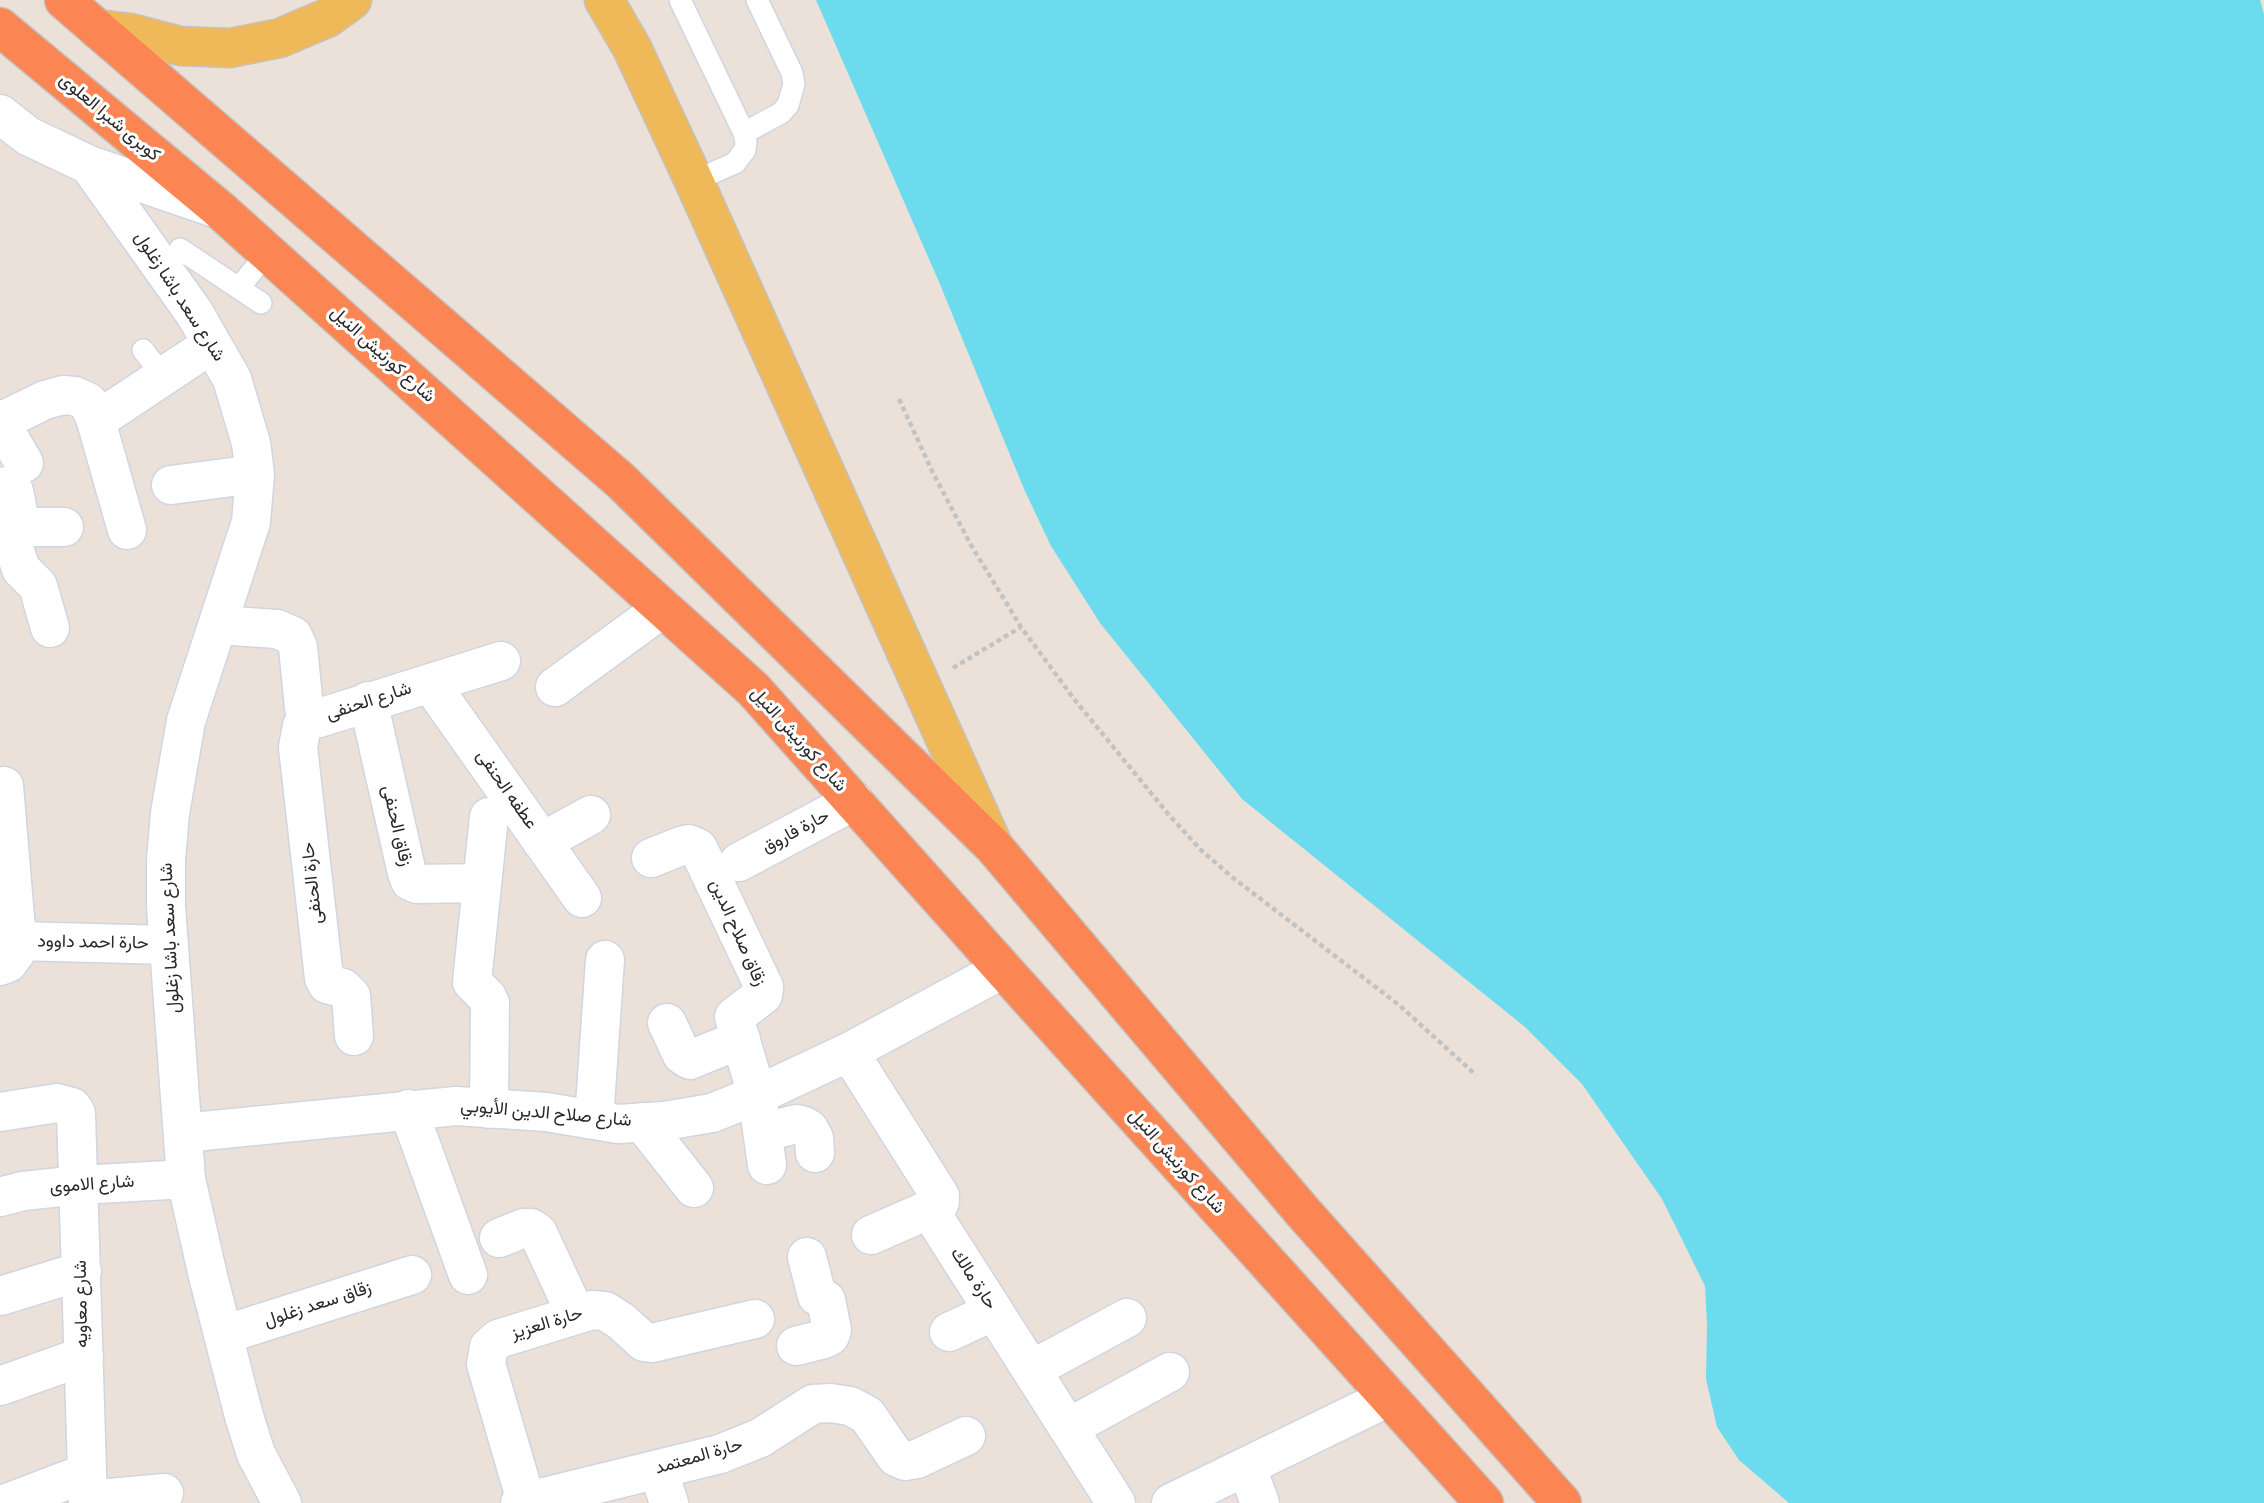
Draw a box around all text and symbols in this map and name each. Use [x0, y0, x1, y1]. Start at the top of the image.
street label: كوبرى شبرا العلوى [54, 69, 164, 167]
street label: شارع سعد باشا زغلول [129, 228, 229, 366]
street label: شارع كورنيش النيل [325, 302, 439, 408]
street label: شارع الحنفى [324, 678, 414, 726]
street label: شارع كورنيش النيل [745, 683, 851, 797]
street label: عطفه الحنفى [471, 746, 541, 834]
street label: زقاق الحنفى [376, 783, 416, 869]
street label: حارة فاروق [759, 805, 833, 859]
street label: حارة الحنفى [298, 841, 328, 925]
street label: شارع سعد باشا زغلول [156, 862, 186, 1014]
street label: زقاق صلاح الدين [704, 876, 770, 990]
street label: حارة احمد داوود [37, 931, 149, 955]
street label: شارع صلاح الدين الأيوبي [459, 1096, 633, 1132]
street label: شارع كورنيش النيل [1123, 1105, 1229, 1219]
street label: شارع الاموى [49, 1171, 135, 1199]
street label: حارة مالك [945, 1244, 1001, 1314]
street label: شارع معاويه [70, 1260, 94, 1348]
street label: زقاق سعد زغلول [262, 1277, 374, 1333]
street label: حارة العزيز [509, 1303, 585, 1345]
street label: حارة المعتمد [653, 1434, 745, 1480]

